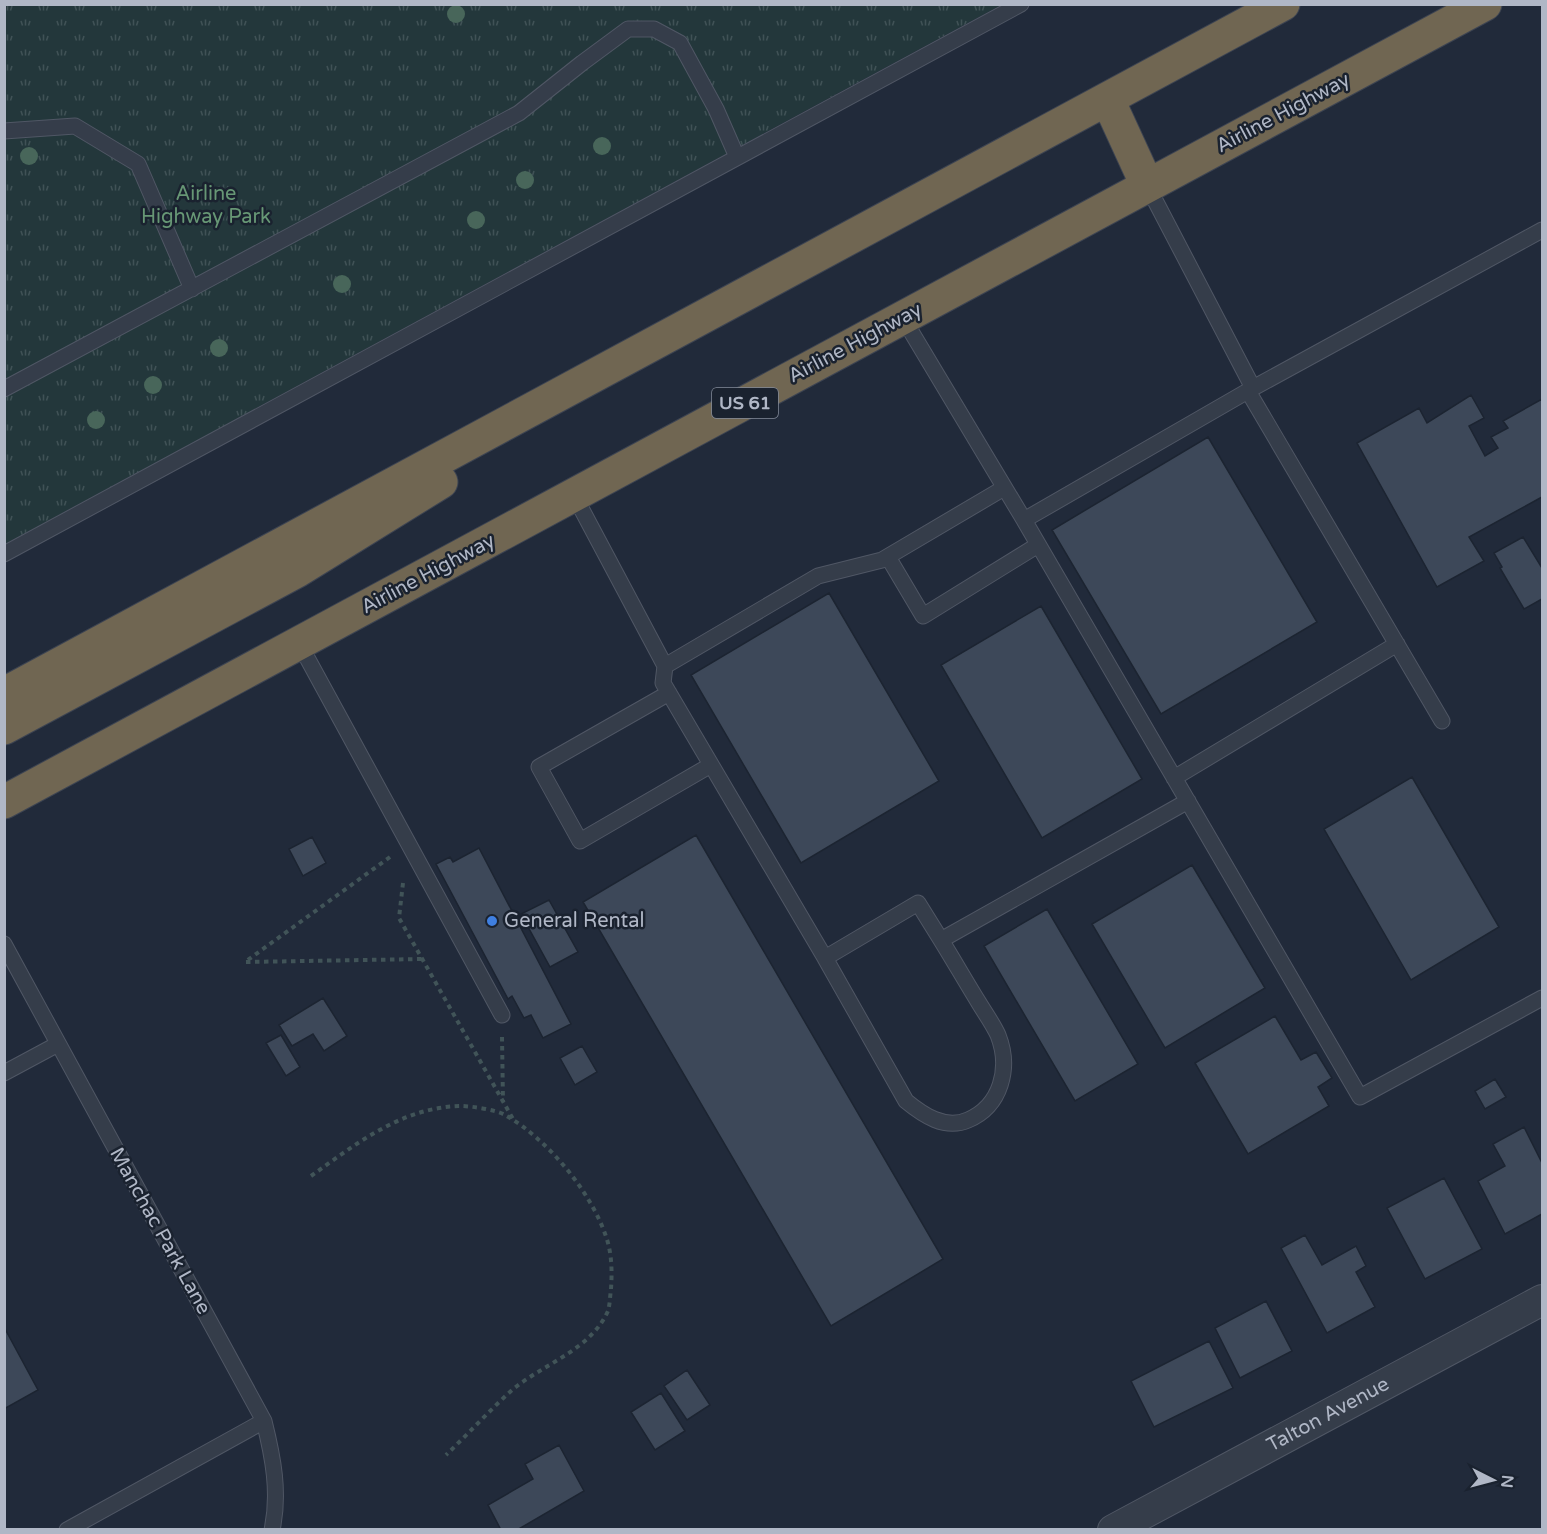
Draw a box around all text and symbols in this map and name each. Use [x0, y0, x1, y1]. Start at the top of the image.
street label: Airline Highway [1212, 68, 1354, 158]
park label: Airline Highway Park [141, 182, 271, 229]
street label: Airline Highway [784, 298, 926, 388]
road number: US 61 [712, 388, 778, 418]
street label: Airline Highway [357, 529, 499, 619]
place label: General Rental [504, 909, 644, 933]
marker: General Rental [485, 914, 499, 928]
street label: Manchac Park Lane [104, 1143, 216, 1319]
street label: Talton Avenue [1263, 1372, 1393, 1457]
north arrow [1463, 1450, 1523, 1510]
text: N [1496, 1474, 1518, 1489]

